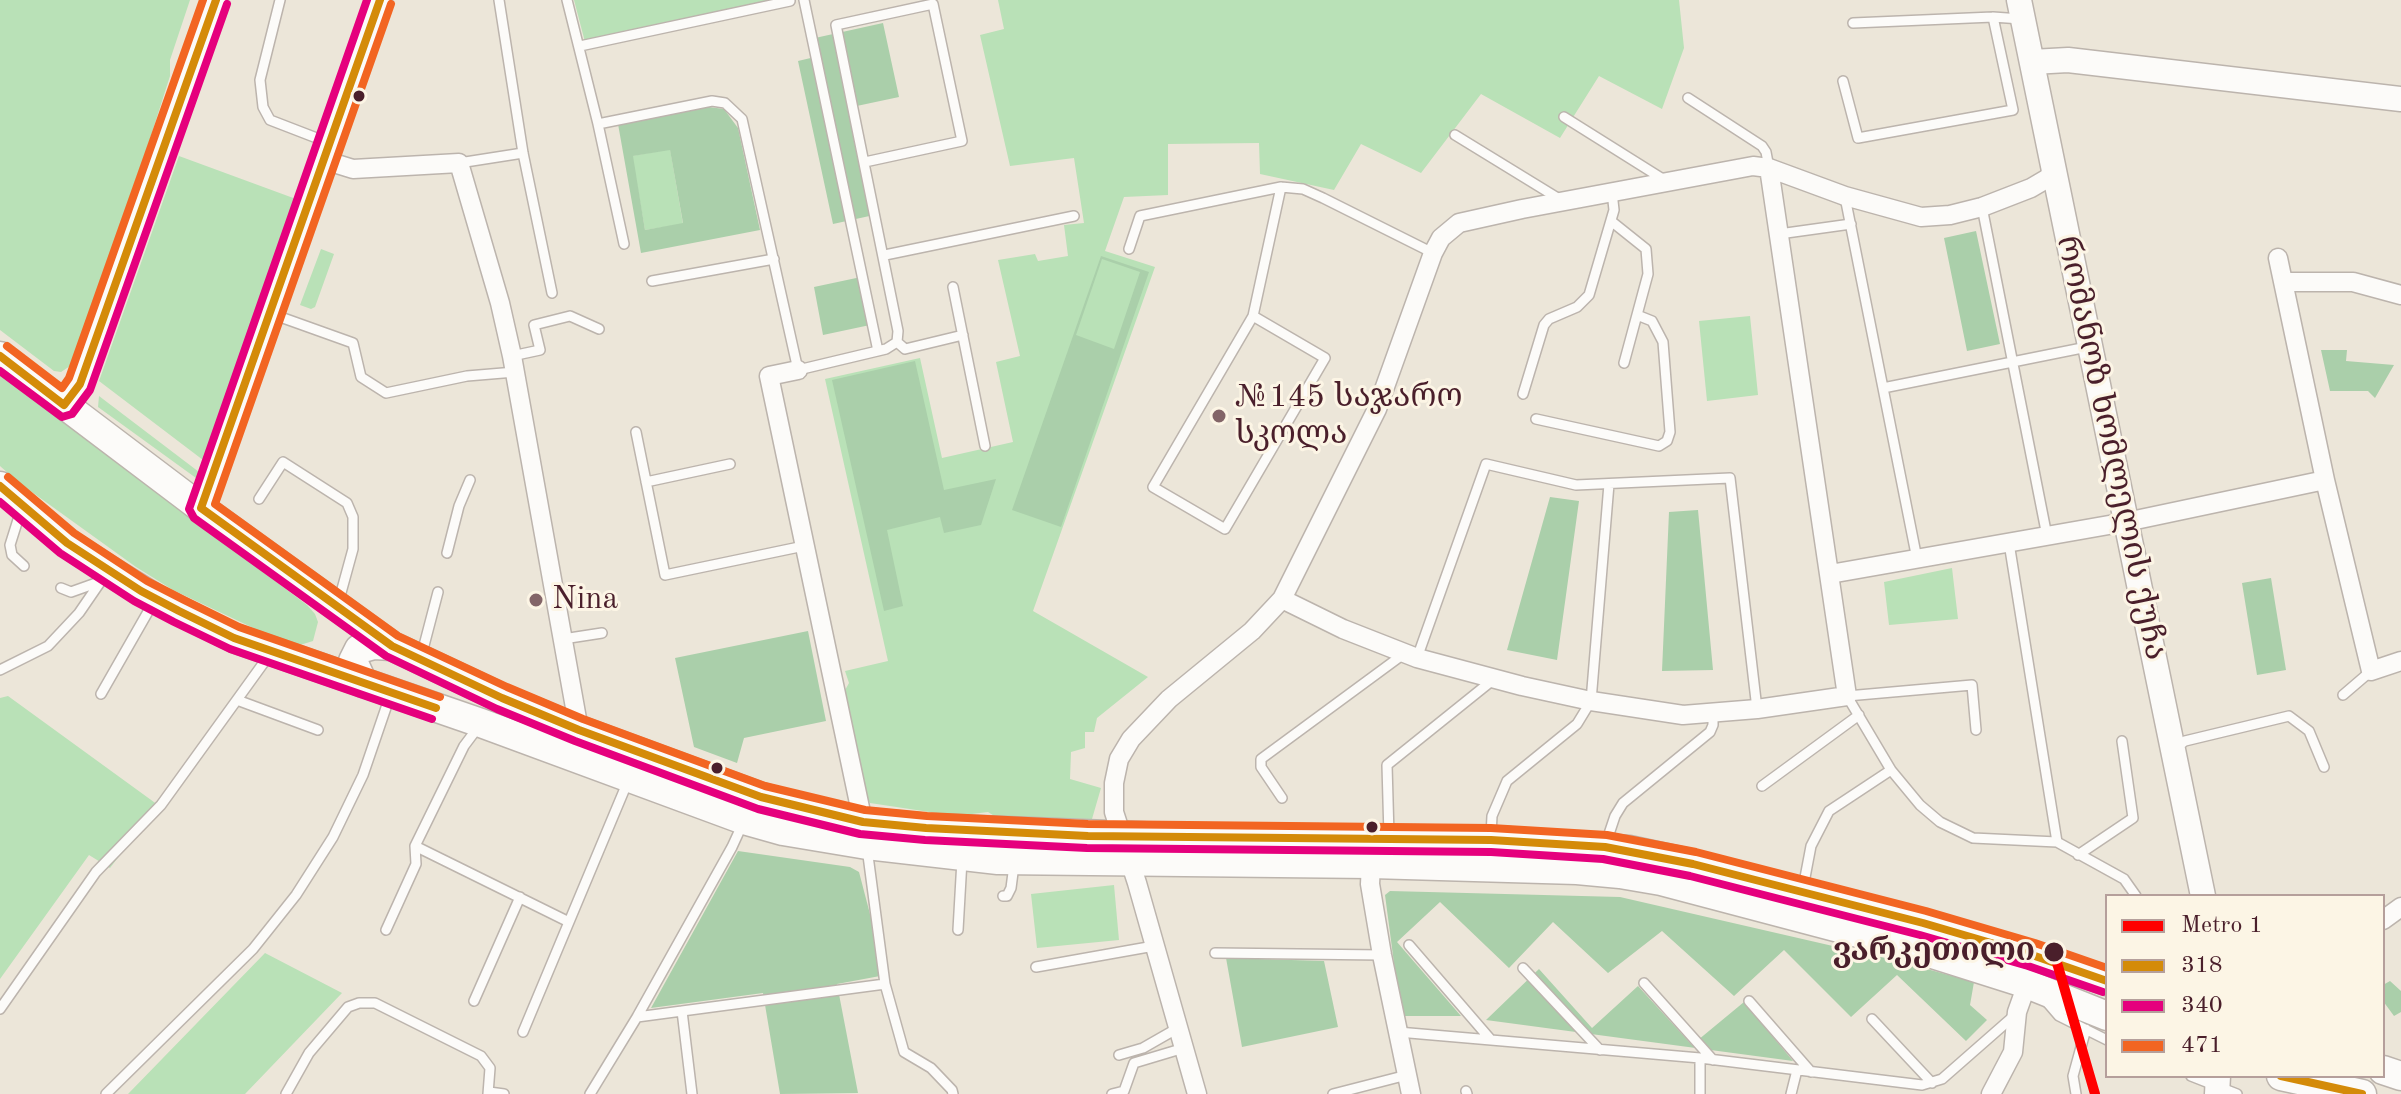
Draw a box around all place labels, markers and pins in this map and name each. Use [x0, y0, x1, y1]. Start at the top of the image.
unlabelled marker [351, 88, 367, 104]
place label: №145 საჯარო სკოლა [1235, 379, 1463, 454]
marker: №145 საჯარო სკოლა [1210, 407, 1228, 425]
place label: Nina [552, 581, 618, 619]
marker: Nina [527, 591, 545, 609]
unlabelled marker [709, 760, 725, 776]
unlabelled marker [1364, 819, 1380, 835]
place label: ვარკეთილი [1832, 933, 2035, 971]
marker: ვარკეთილი [2042, 940, 2066, 964]

